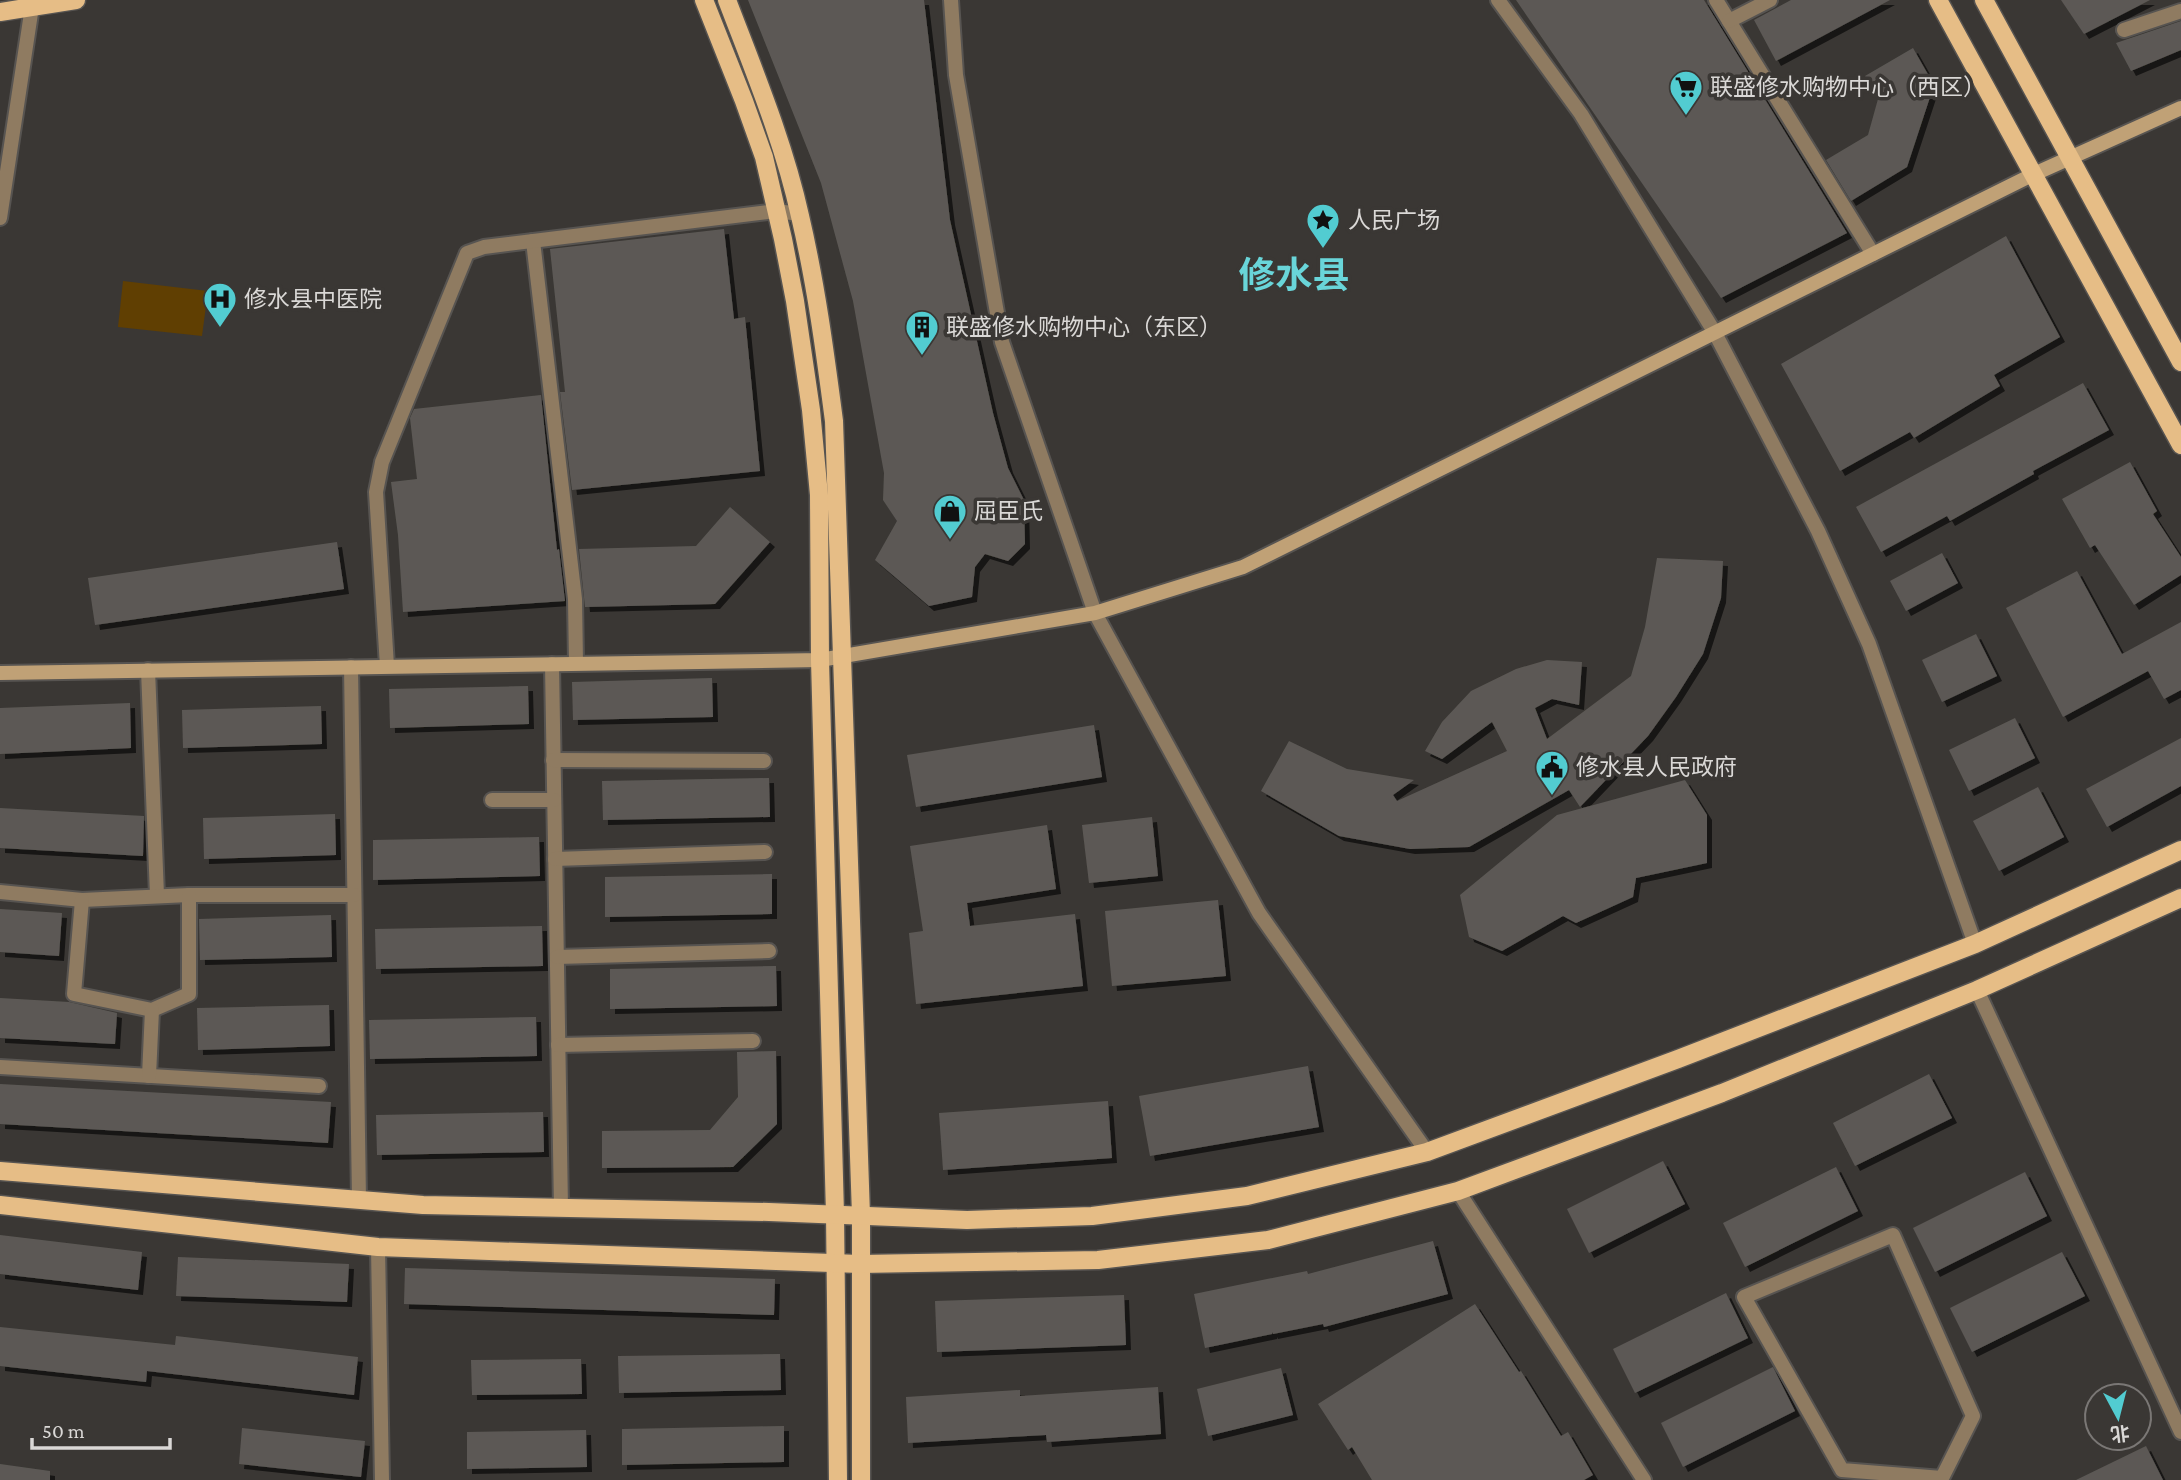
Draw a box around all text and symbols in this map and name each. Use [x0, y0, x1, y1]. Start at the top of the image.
supermarket icon: 联盛修水购物中心（西区） [1667, 68, 1705, 117]
place label: 联盛修水购物中心（西区） [1710, 74, 1986, 100]
place icon: 人民广场 [1304, 201, 1342, 250]
place label: 人民广场 [1348, 207, 1440, 233]
district label: 修水县 [1239, 255, 1350, 296]
hospital icon: 修水县中医院 [201, 280, 239, 329]
place label: 修水县中医院 [244, 286, 382, 312]
building icon: 联盛修水购物中心（东区） [903, 308, 941, 357]
place label: 联盛修水购物中心（东区） [946, 314, 1222, 340]
shop icon: 屈臣氏 [931, 492, 969, 541]
place label: 屈臣氏 [974, 498, 1043, 524]
public building icon: 修水县人民政府 [1533, 748, 1571, 797]
place label: 修水县人民政府 [1576, 754, 1737, 780]
north arrow [2083, 1382, 2153, 1452]
scale bar [32, 1406, 170, 1450]
text: 50 m [42, 1419, 85, 1443]
text: 北 [2109, 1422, 2131, 1445]

